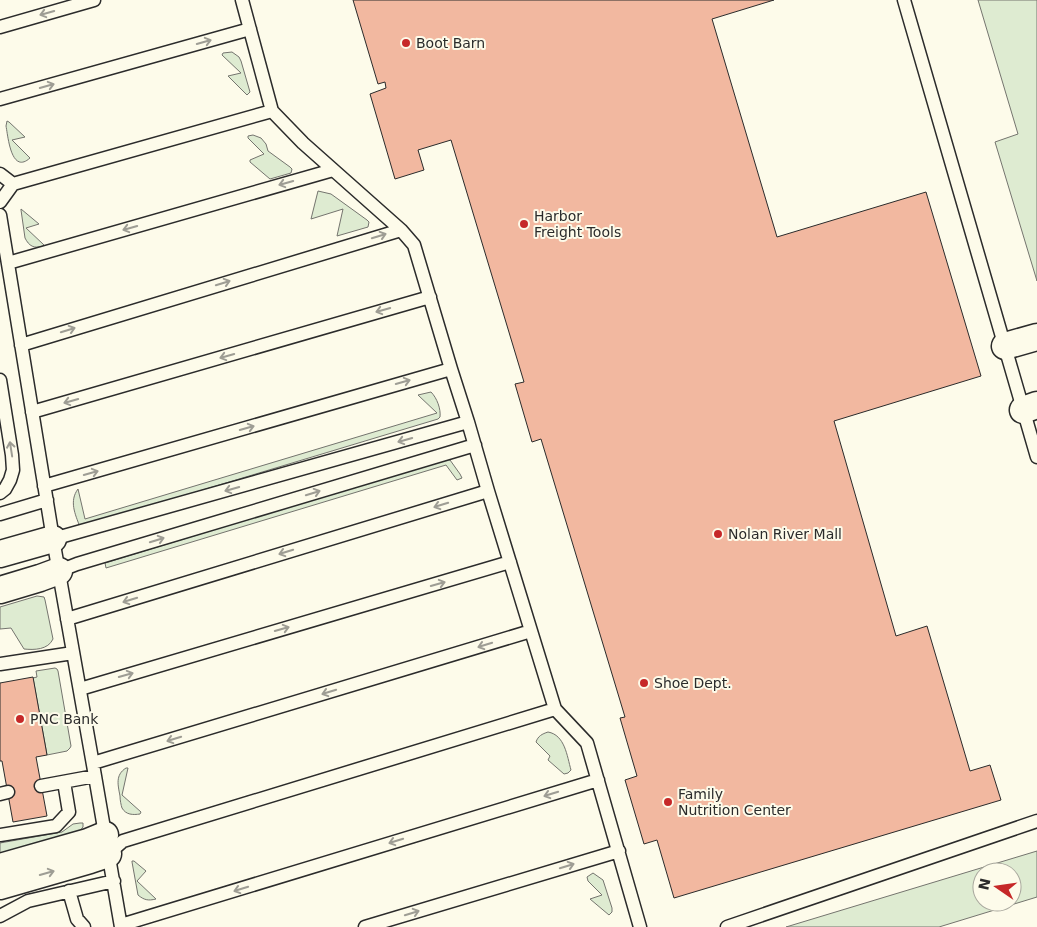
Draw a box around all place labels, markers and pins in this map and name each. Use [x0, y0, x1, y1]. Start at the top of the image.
place label: Boot Barn [416, 35, 485, 51]
marker: Boot Barn [400, 37, 412, 49]
place label: Harbor Freight Tools [534, 208, 621, 240]
marker: Harbor Freight Tools [518, 218, 530, 230]
place label: Nolan River Mall [728, 526, 842, 542]
marker: Nolan River Mall [712, 528, 724, 540]
place label: Shoe Dept. [654, 675, 732, 691]
marker: Shoe Dept. [638, 677, 650, 689]
place label: PNC Bank [30, 711, 99, 727]
marker: PNC Bank [14, 713, 26, 725]
place label: Family Nutrition Center [678, 786, 791, 818]
marker: Family Nutrition Center [662, 796, 674, 808]

